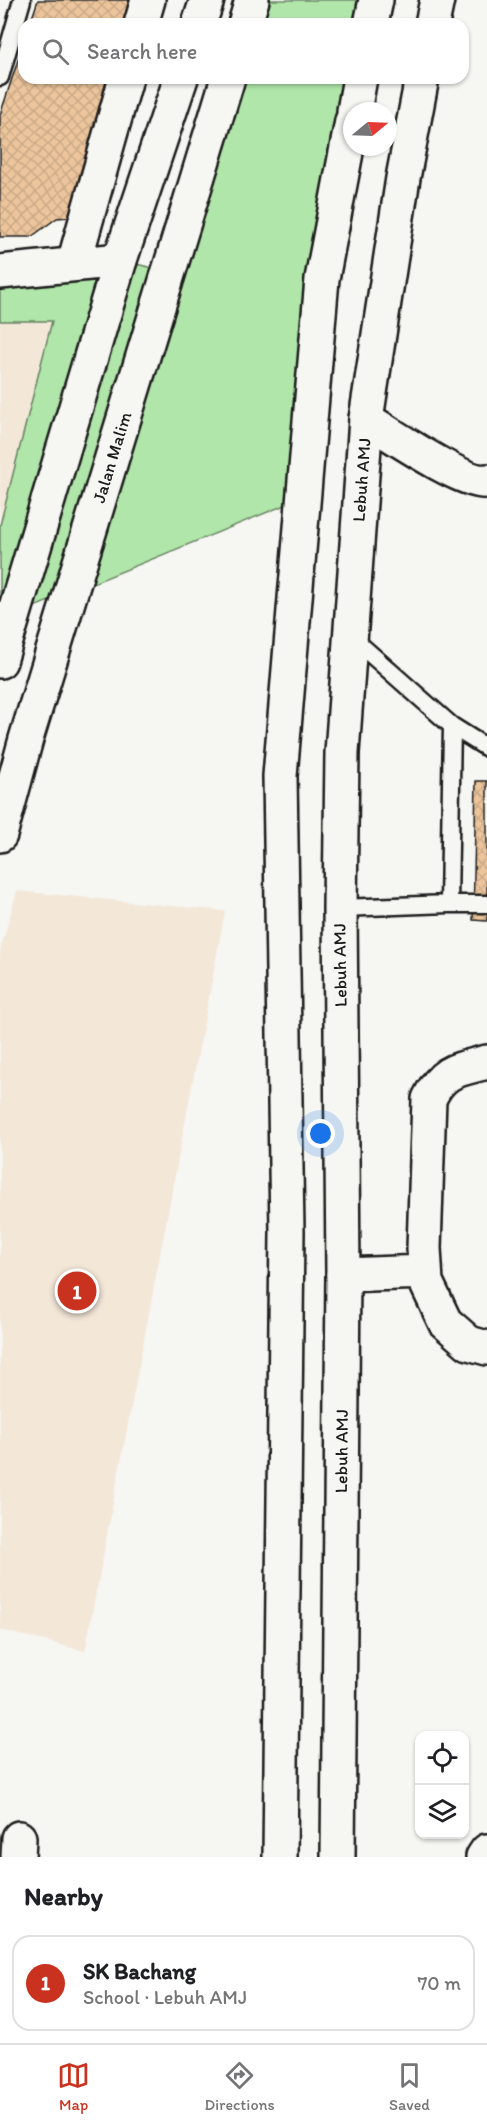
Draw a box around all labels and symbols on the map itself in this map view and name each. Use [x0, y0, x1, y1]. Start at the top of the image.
north arrow [343, 102, 397, 156]
street label: Jalan Malim [88, 409, 136, 506]
street label: Lebuh AMJ [348, 437, 376, 523]
street label: Lebuh AMJ [328, 923, 352, 1007]
your location [306, 1119, 335, 1148]
pin: 1 [58, 1268, 97, 1314]
street label: Lebuh AMJ [330, 1409, 353, 1493]

